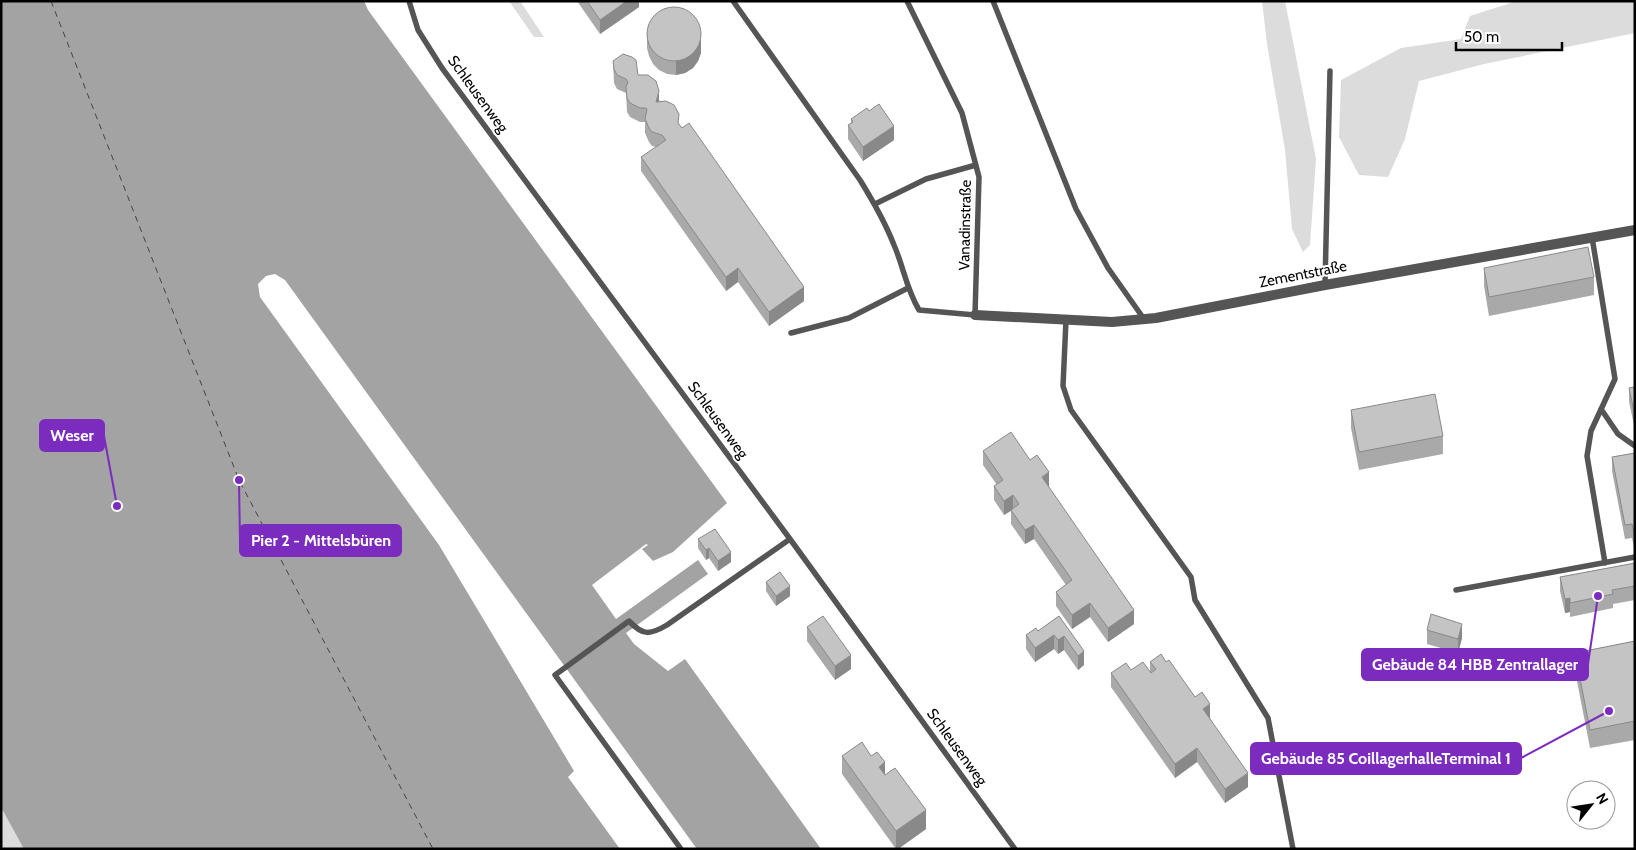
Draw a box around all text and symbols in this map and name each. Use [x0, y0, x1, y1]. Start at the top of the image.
scale bar [1456, 20, 1562, 52]
text: 50 m [1464, 28, 1499, 46]
street label: Schleusenweg [444, 52, 512, 136]
street label: Vanadinstraße [955, 179, 975, 270]
street label: Zementstraße [1258, 257, 1349, 291]
street label: Schleusenweg [684, 378, 752, 462]
callout: Weser [40, 420, 104, 451]
text: Weser [50, 426, 94, 445]
callout: Pier 2 - Mittelsbüren [240, 525, 401, 556]
text: Pier 2 - Mittelsbüren [251, 531, 391, 550]
callout: Gebäude 84 HBB Zentrallager [1362, 649, 1588, 680]
text: Gebäude 84 HBB Zentrallager [1372, 655, 1579, 674]
street label: Schleusenweg [923, 705, 991, 789]
callout: Gebäude 85 CoillagerhalleTerminal 1 [1251, 743, 1521, 774]
text: Gebäude 85 CoillagerhalleTerminal 1 [1261, 749, 1511, 768]
north arrow [1566, 780, 1616, 830]
text: N [1592, 790, 1613, 807]

